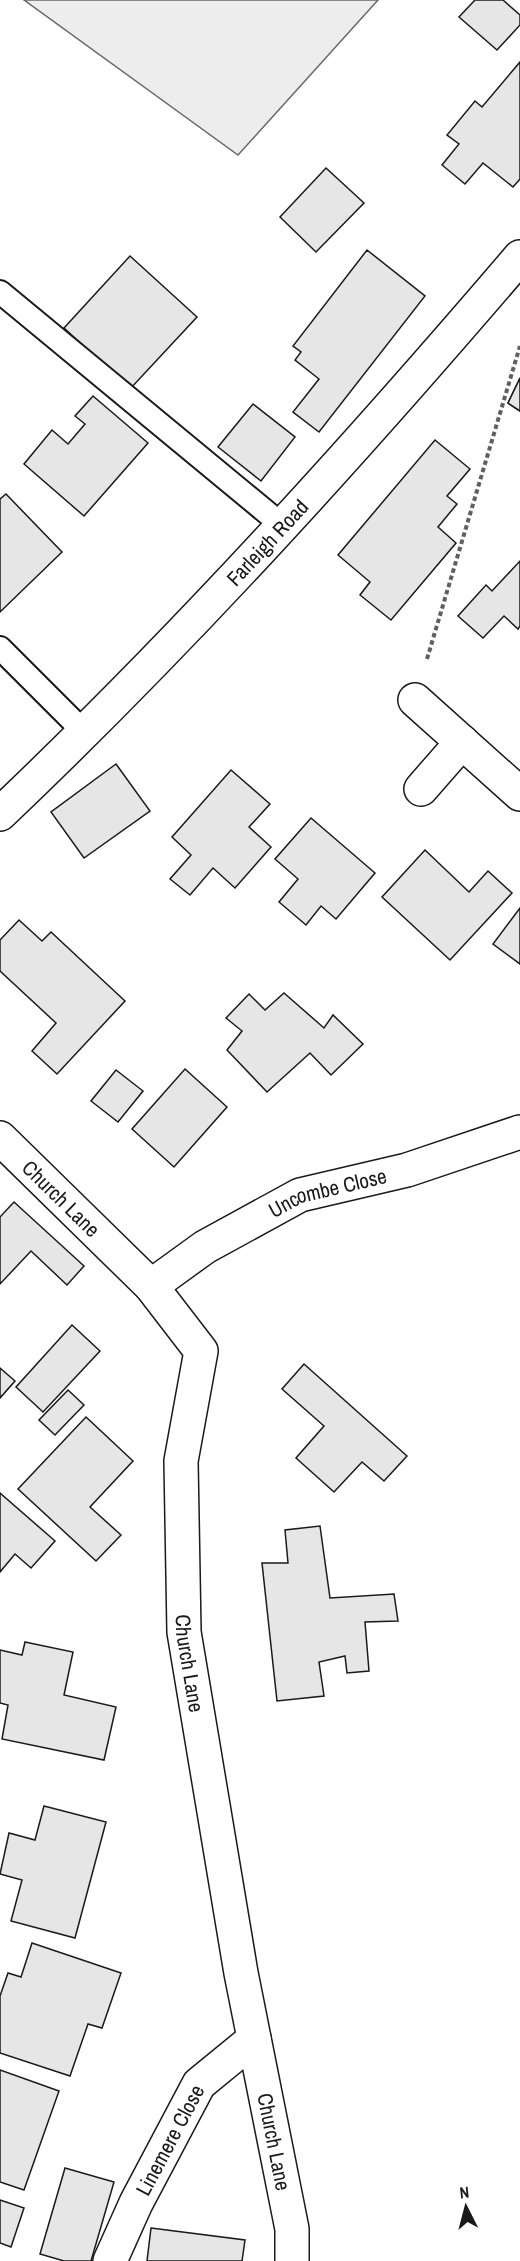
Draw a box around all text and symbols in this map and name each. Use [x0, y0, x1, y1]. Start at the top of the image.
street label: Farleigh Road [220, 493, 314, 592]
street label: Church Lane [16, 1153, 107, 1243]
street label: Uncombe Close [263, 1161, 389, 1224]
street label: Church Lane [169, 1614, 212, 1714]
street label: Linemere Close [128, 2079, 211, 2200]
street label: Church Lane [251, 2090, 298, 2193]
north arrow [436, 2177, 496, 2237]
text: N [459, 2181, 470, 2204]

